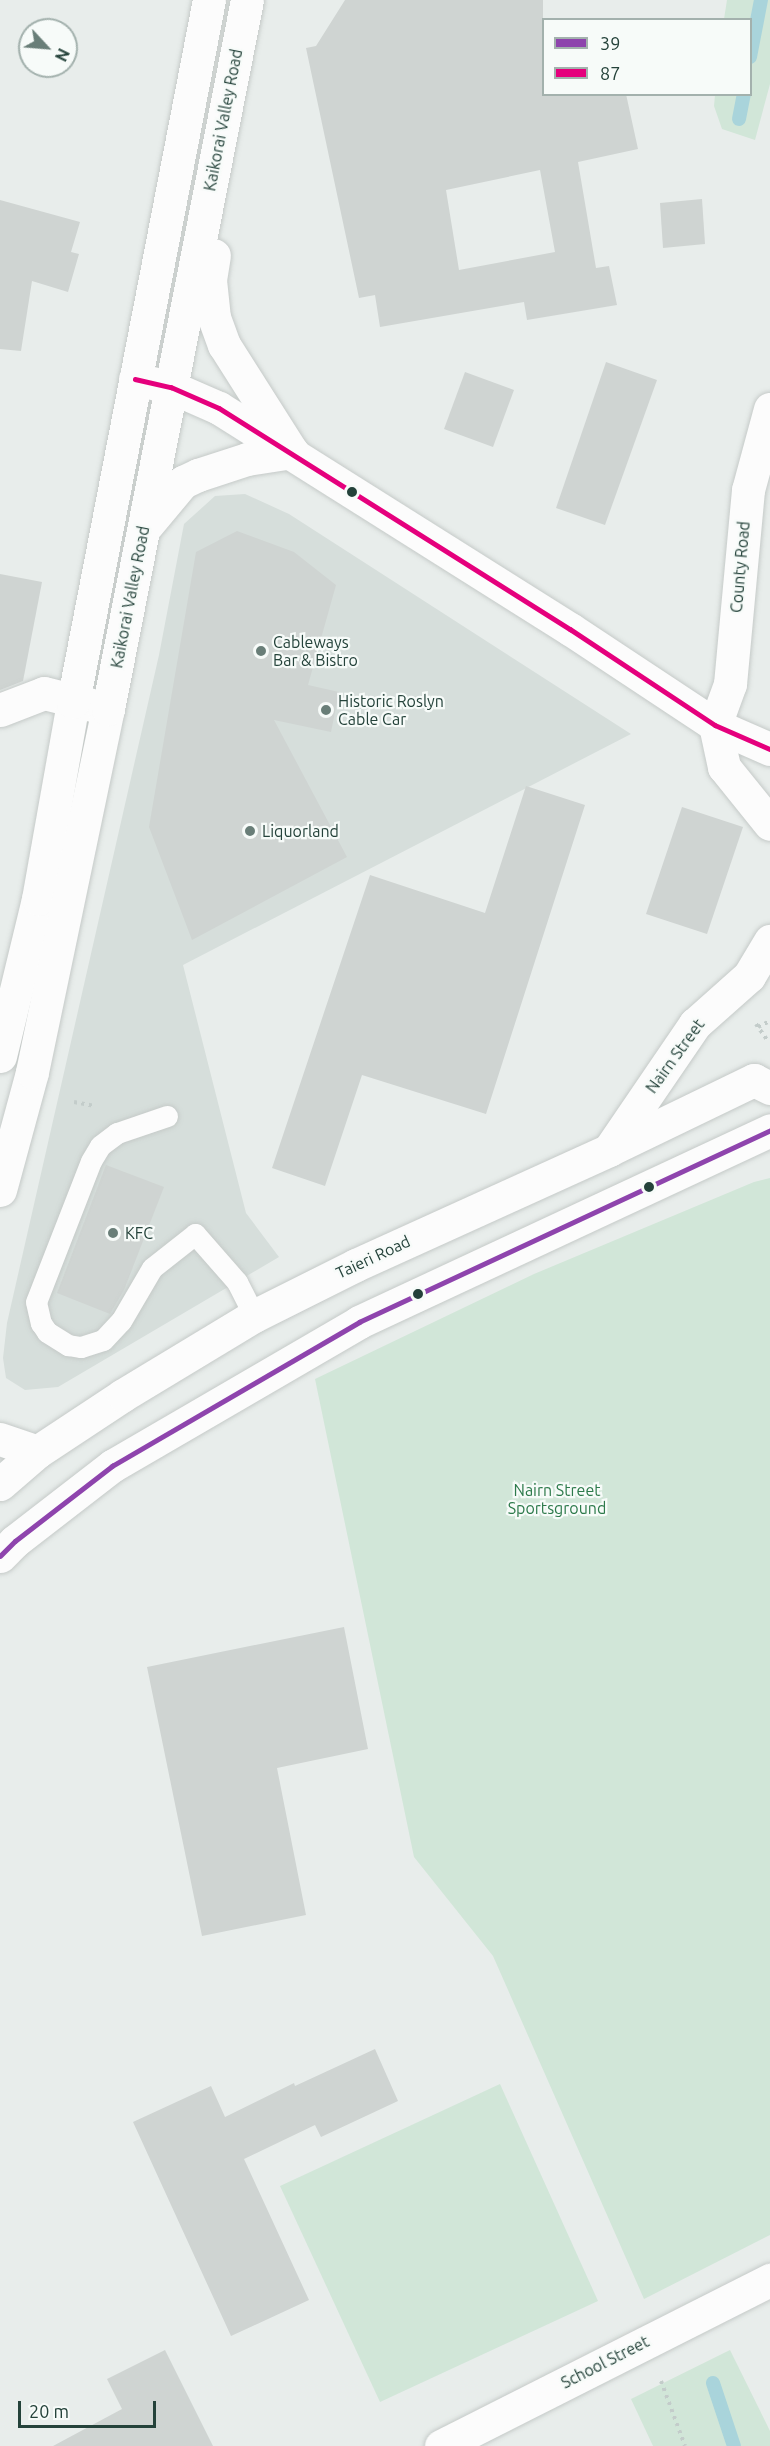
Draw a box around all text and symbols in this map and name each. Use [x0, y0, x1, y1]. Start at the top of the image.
north arrow [18, 18, 78, 78]
legend [542, 18, 752, 96]
text: 39 [600, 33, 620, 53]
text: N [52, 46, 73, 64]
street label: Kaikorai Valley Road [200, 47, 246, 193]
text: 87 [600, 63, 620, 83]
unlabelled marker [346, 486, 358, 498]
street label: County Road [726, 520, 754, 614]
street label: Kaikorai Valley Road [107, 524, 153, 670]
place label: Cableways Bar & Bistro [273, 632, 358, 670]
marker: Cableways Bar & Bistro [254, 644, 268, 658]
place label: Historic Roslyn Cable Car [338, 691, 444, 729]
marker: Historic Roslyn Cable Car [319, 703, 333, 717]
place label: Liquorland [262, 821, 339, 841]
marker: Liquorland [243, 824, 257, 838]
street label: Nairn Street [642, 1015, 708, 1097]
unlabelled marker [643, 1181, 655, 1193]
place label: KFC [125, 1223, 153, 1243]
marker: KFC [106, 1226, 120, 1240]
street label: Taieri Road [333, 1231, 413, 1283]
unlabelled marker [412, 1288, 424, 1300]
park label: Nairn Street Sportsground [508, 1480, 606, 1518]
street label: School Street [558, 2332, 652, 2392]
scale bar [21, 2389, 159, 2427]
text: 20 m [29, 2401, 69, 2421]

